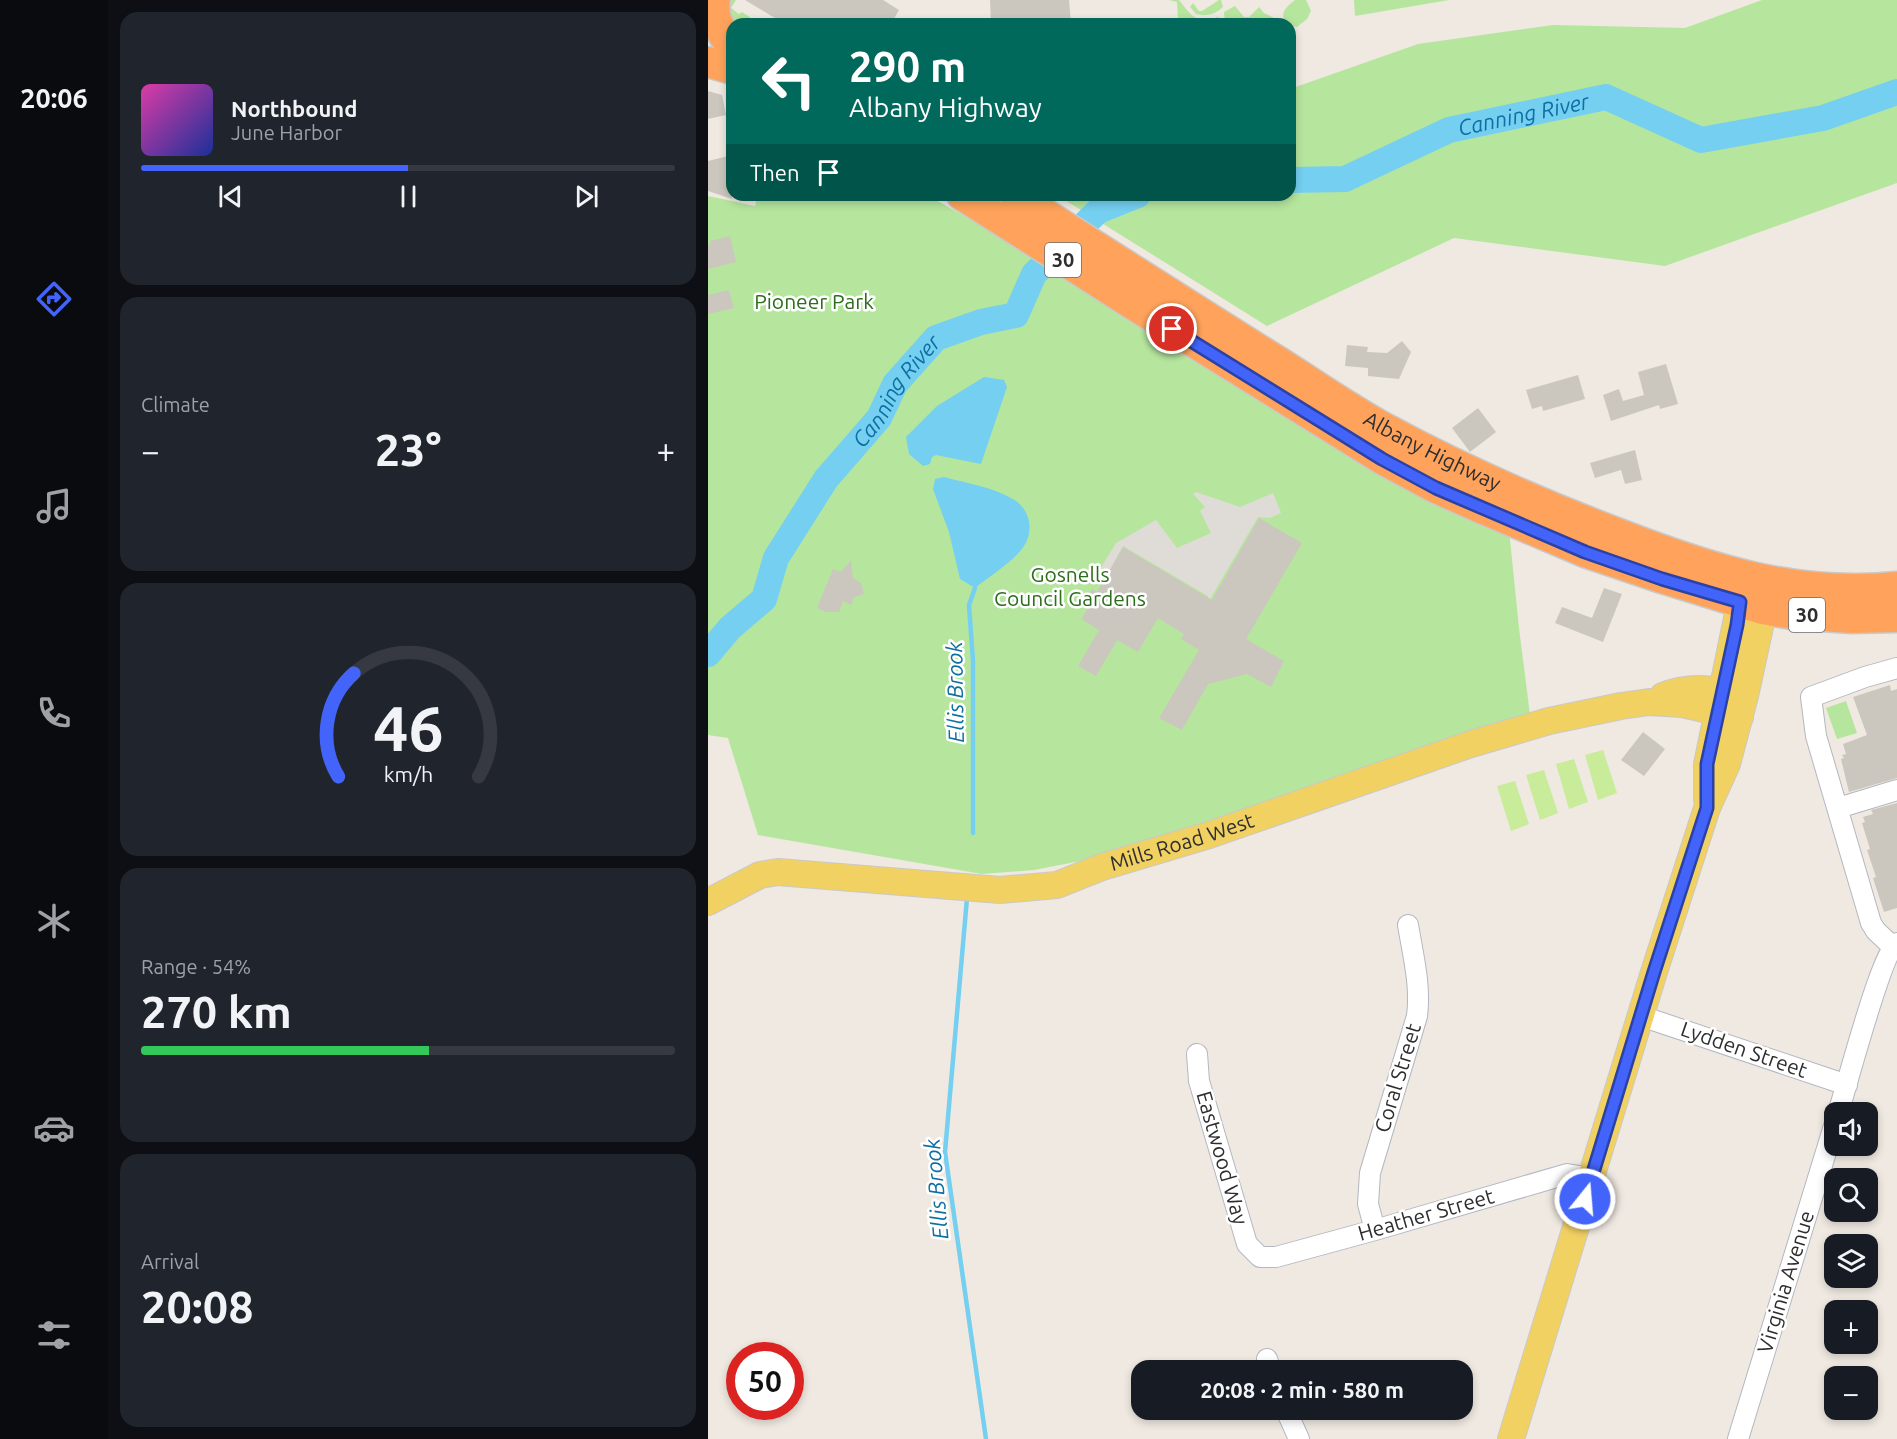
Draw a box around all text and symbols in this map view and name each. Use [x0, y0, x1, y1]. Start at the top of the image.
icon: left [750, 42, 828, 120]
text: 290 m [849, 43, 966, 90]
text: 20:06 [20, 83, 88, 113]
water label: Canning River [1455, 88, 1592, 140]
text: Albany Highway [849, 92, 1042, 122]
text: Northbound [231, 96, 357, 121]
text: June Harbor [231, 121, 342, 144]
icon: arrive [812, 156, 845, 189]
text: Then [750, 160, 800, 185]
icon: previous [214, 180, 247, 213]
icon: pause [392, 180, 425, 213]
icon: next [570, 180, 603, 213]
road number: 30 [1045, 243, 1081, 277]
icon: directions [33, 278, 75, 320]
park label: Pioneer Park [754, 289, 874, 313]
pin [1146, 303, 1197, 354]
icon: arrive [1155, 312, 1188, 345]
water label: Canning River [847, 329, 945, 452]
text: Climate [141, 393, 210, 416]
street label: Albany Highway [1360, 406, 1505, 495]
text: 23° [375, 424, 441, 475]
text: − [141, 432, 160, 469]
text: + [656, 432, 675, 469]
icon: music [33, 485, 75, 527]
park label: Gosnells Council Gardens [994, 562, 1146, 610]
road number: 30 [1789, 598, 1825, 632]
water label: Ellis Brook [941, 640, 968, 743]
icon: phone [33, 692, 75, 734]
text: 46 [373, 693, 443, 763]
text: km/h [383, 762, 433, 786]
street label: Mills Road West [1107, 807, 1257, 875]
icon: climate [33, 900, 75, 942]
text: Range · 54% [141, 955, 251, 978]
text: 270 km [141, 986, 292, 1037]
street label: Lydden Street [1678, 1016, 1811, 1082]
street label: Coral Street [1369, 1020, 1425, 1135]
street label: Eastwood Way [1192, 1088, 1253, 1227]
map controls [1824, 1102, 1878, 1420]
button: sound [1824, 1102, 1878, 1156]
icon: car [33, 1107, 75, 1149]
water label: Ellis Brook [919, 1137, 952, 1241]
position arrow [1553, 1167, 1617, 1231]
button: search [1824, 1168, 1878, 1222]
street label: Heather Street [1355, 1183, 1496, 1245]
street label: Virginia Avenue [1752, 1208, 1818, 1356]
button: layers [1824, 1234, 1878, 1288]
text: Arrival [141, 1250, 199, 1273]
text: 20:08 [141, 1281, 254, 1332]
button: + [1824, 1300, 1878, 1354]
icon: filters [33, 1314, 75, 1356]
speed limit sign: 50 [726, 1342, 804, 1420]
button: − [1824, 1366, 1878, 1420]
text: 20:08 · 2 min · 580 m [1200, 1377, 1404, 1402]

